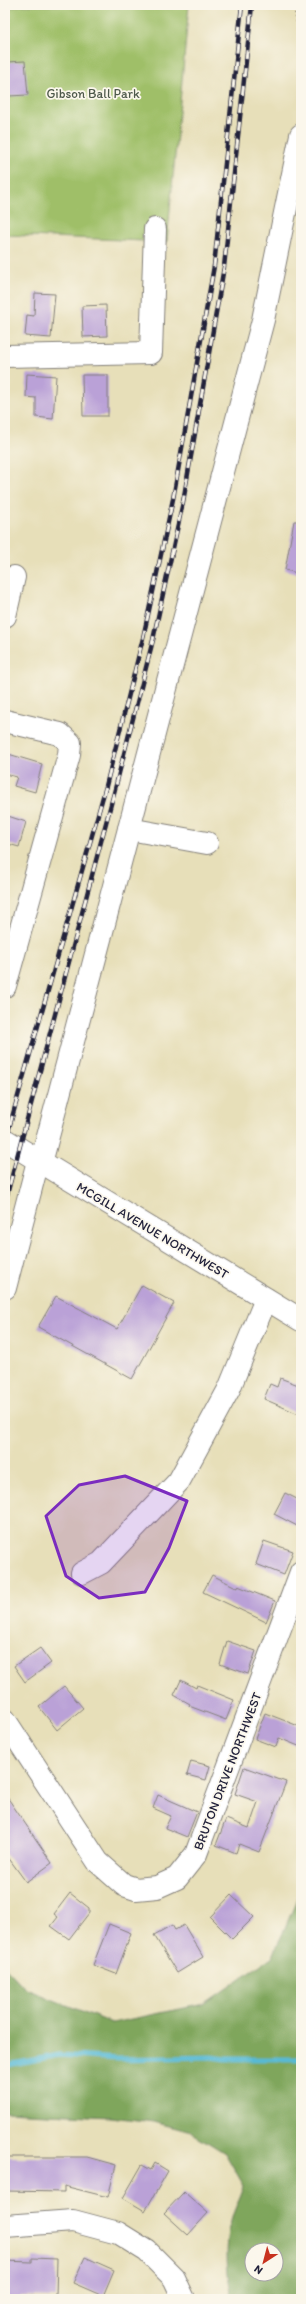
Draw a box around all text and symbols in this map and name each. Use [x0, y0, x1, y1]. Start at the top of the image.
park label: Gibson Ball Park [46, 86, 140, 101]
street label: MCGILL AVENUE NORTHWEST [74, 1179, 232, 1282]
street label: BRUTON DRIVE NORTHWEST [190, 1690, 265, 1852]
north arrow [244, 2242, 284, 2282]
text: N [252, 2262, 265, 2277]

